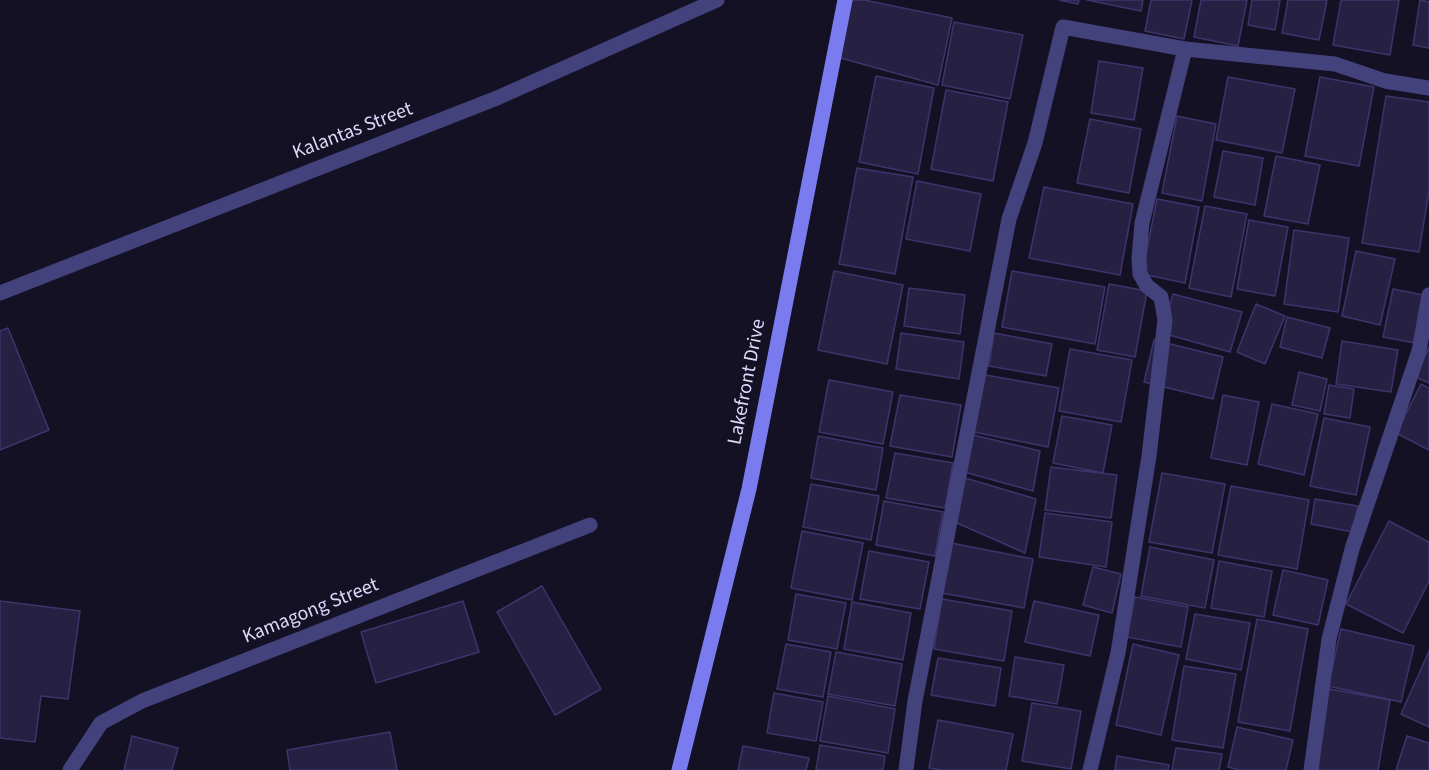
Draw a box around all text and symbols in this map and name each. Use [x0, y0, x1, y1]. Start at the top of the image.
street label: Kalantas Street [290, 98, 416, 166]
street label: Lakefront Drive [724, 317, 772, 447]
street label: Kamagong Street [240, 574, 382, 650]

